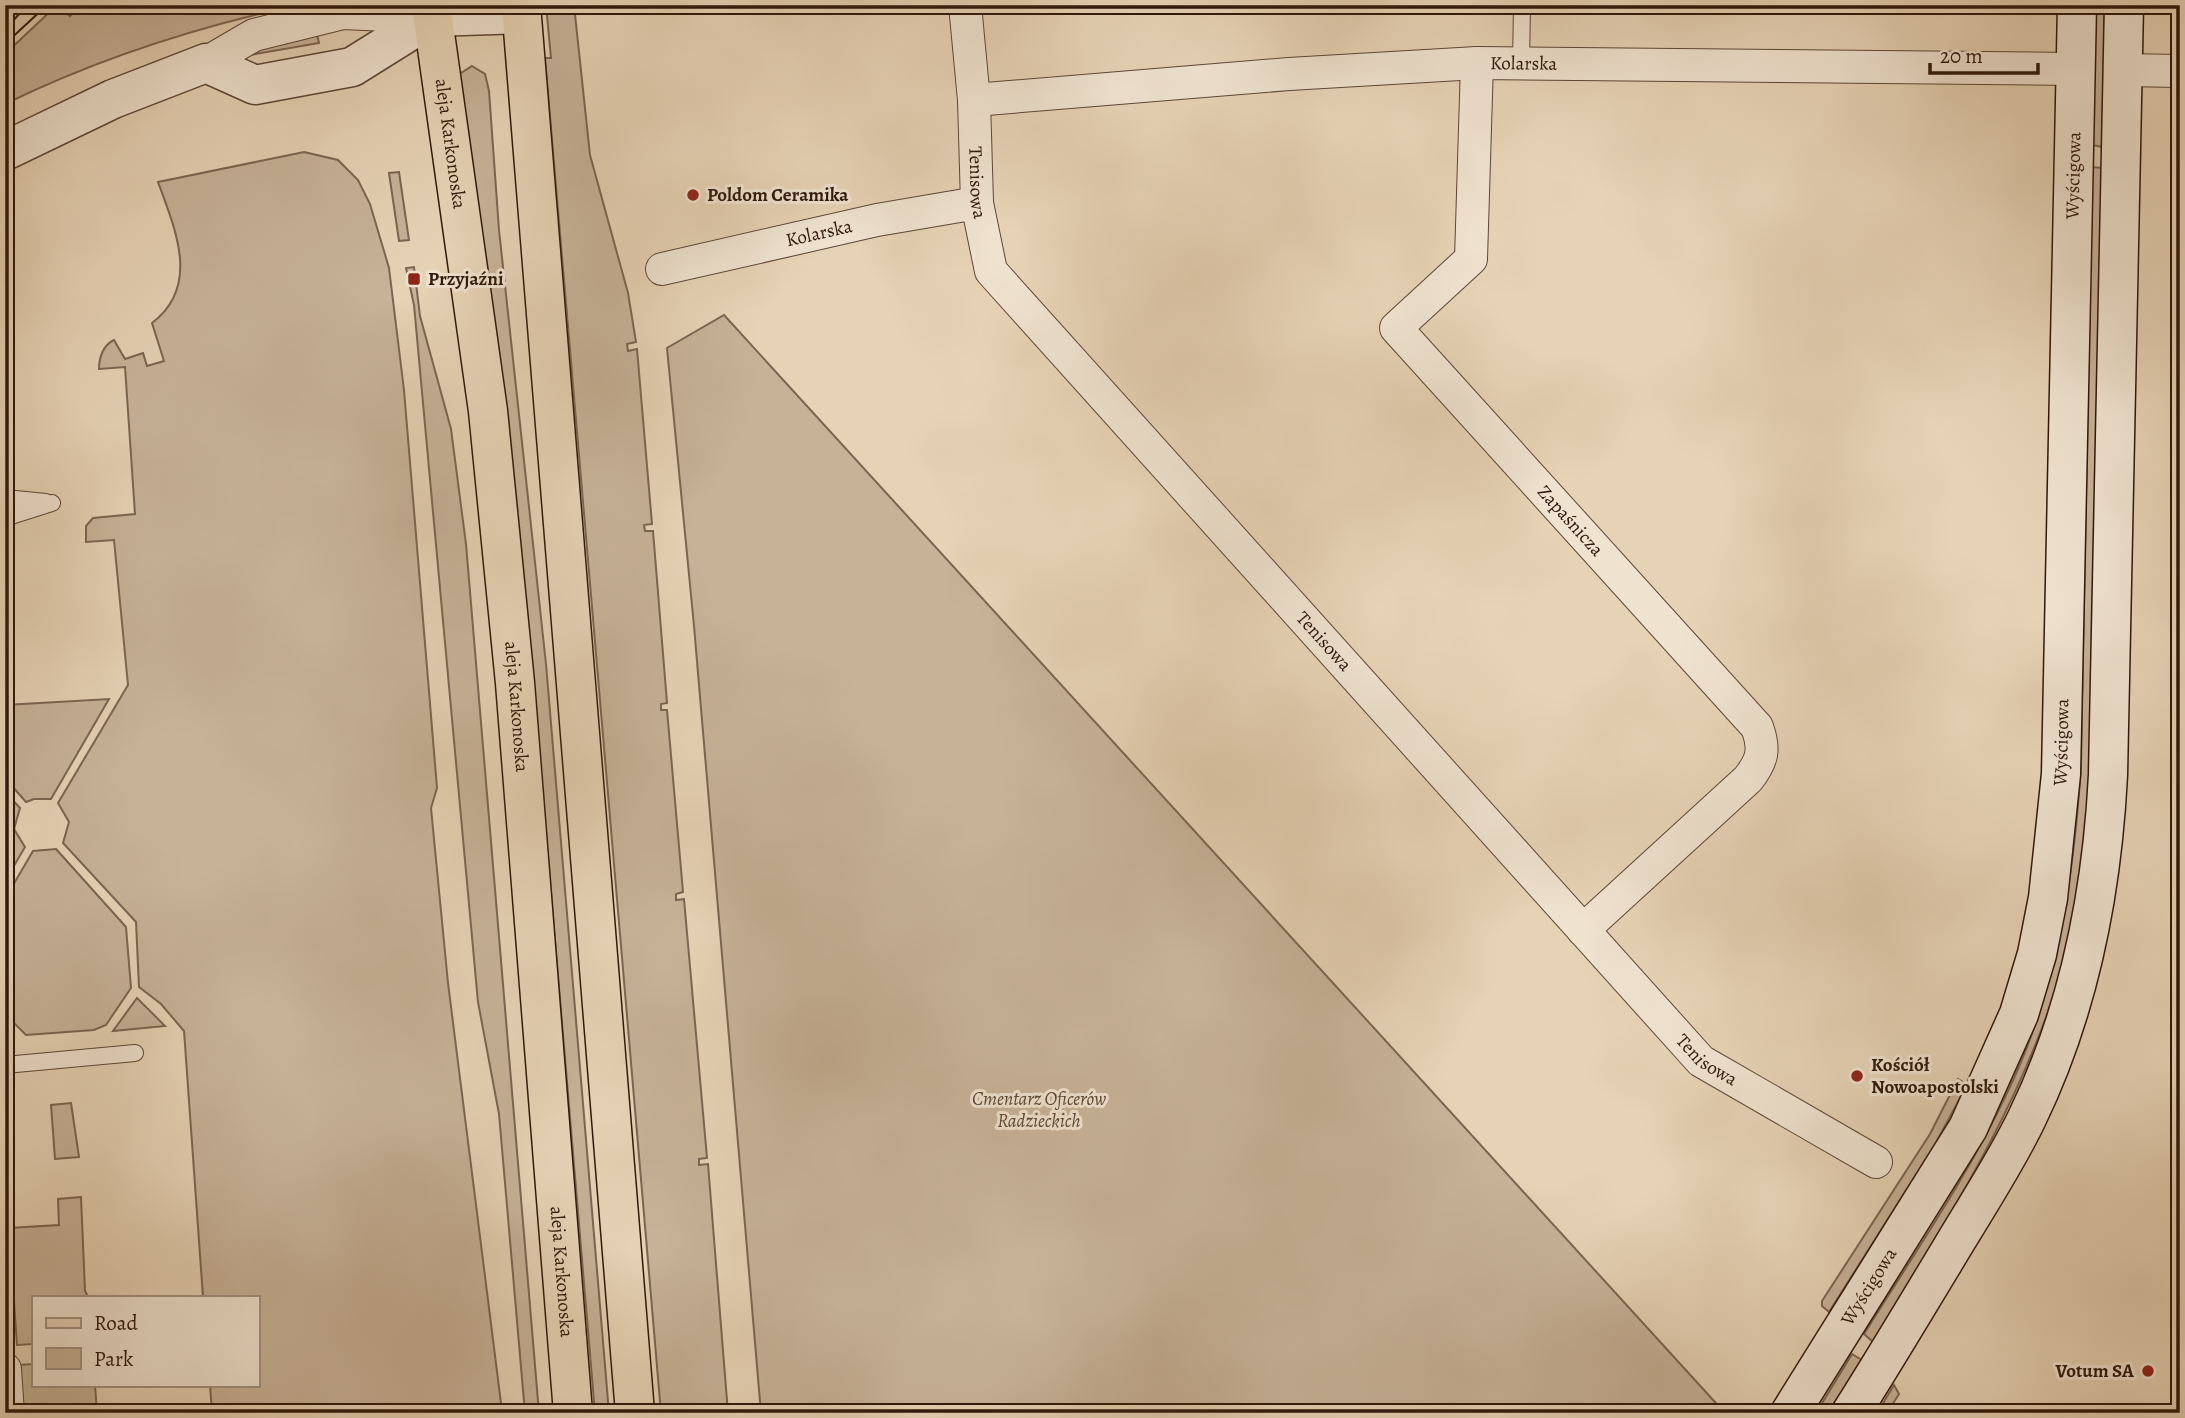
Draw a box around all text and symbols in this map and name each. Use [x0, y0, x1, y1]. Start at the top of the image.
scale bar [1930, 32, 2038, 76]
text: 20 m [1940, 42, 1983, 70]
street label: Kolarska [1490, 50, 1557, 77]
street label: aleja Karkonoska [428, 77, 472, 211]
street label: Wyścigowa [2060, 131, 2087, 220]
street label: Tenisowa [962, 146, 993, 221]
place label: Poldom Ceramika [707, 182, 849, 208]
marker: Poldom Ceramika [685, 187, 701, 203]
street label: Kolarska [783, 213, 855, 253]
place label: Przyjaźni [428, 266, 504, 292]
marker: Przyjaźni [406, 271, 422, 287]
street label: Zapaśnicza [1531, 480, 1610, 562]
street label: Tenisowa [1290, 606, 1358, 677]
street label: aleja Karkonoska [498, 640, 535, 773]
street label: Wyścigowa [2047, 698, 2076, 788]
street label: Tenisowa [1670, 1028, 1742, 1092]
place label: Kościół Nowoapostolski [1871, 1052, 1999, 1100]
marker: Kościół Nowoapostolski [1849, 1068, 1865, 1084]
park label: Cmentarz Oficerów Radzieckich [972, 1086, 1106, 1134]
street label: aleja Karkonoska [544, 1205, 580, 1338]
street label: Wyścigowa [1834, 1243, 1903, 1331]
legend [32, 1296, 259, 1386]
text: Road [94, 1309, 138, 1337]
text: Park [94, 1345, 134, 1373]
place label: Votum SA [2055, 1358, 2135, 1384]
marker: Votum SA [2140, 1363, 2156, 1379]

